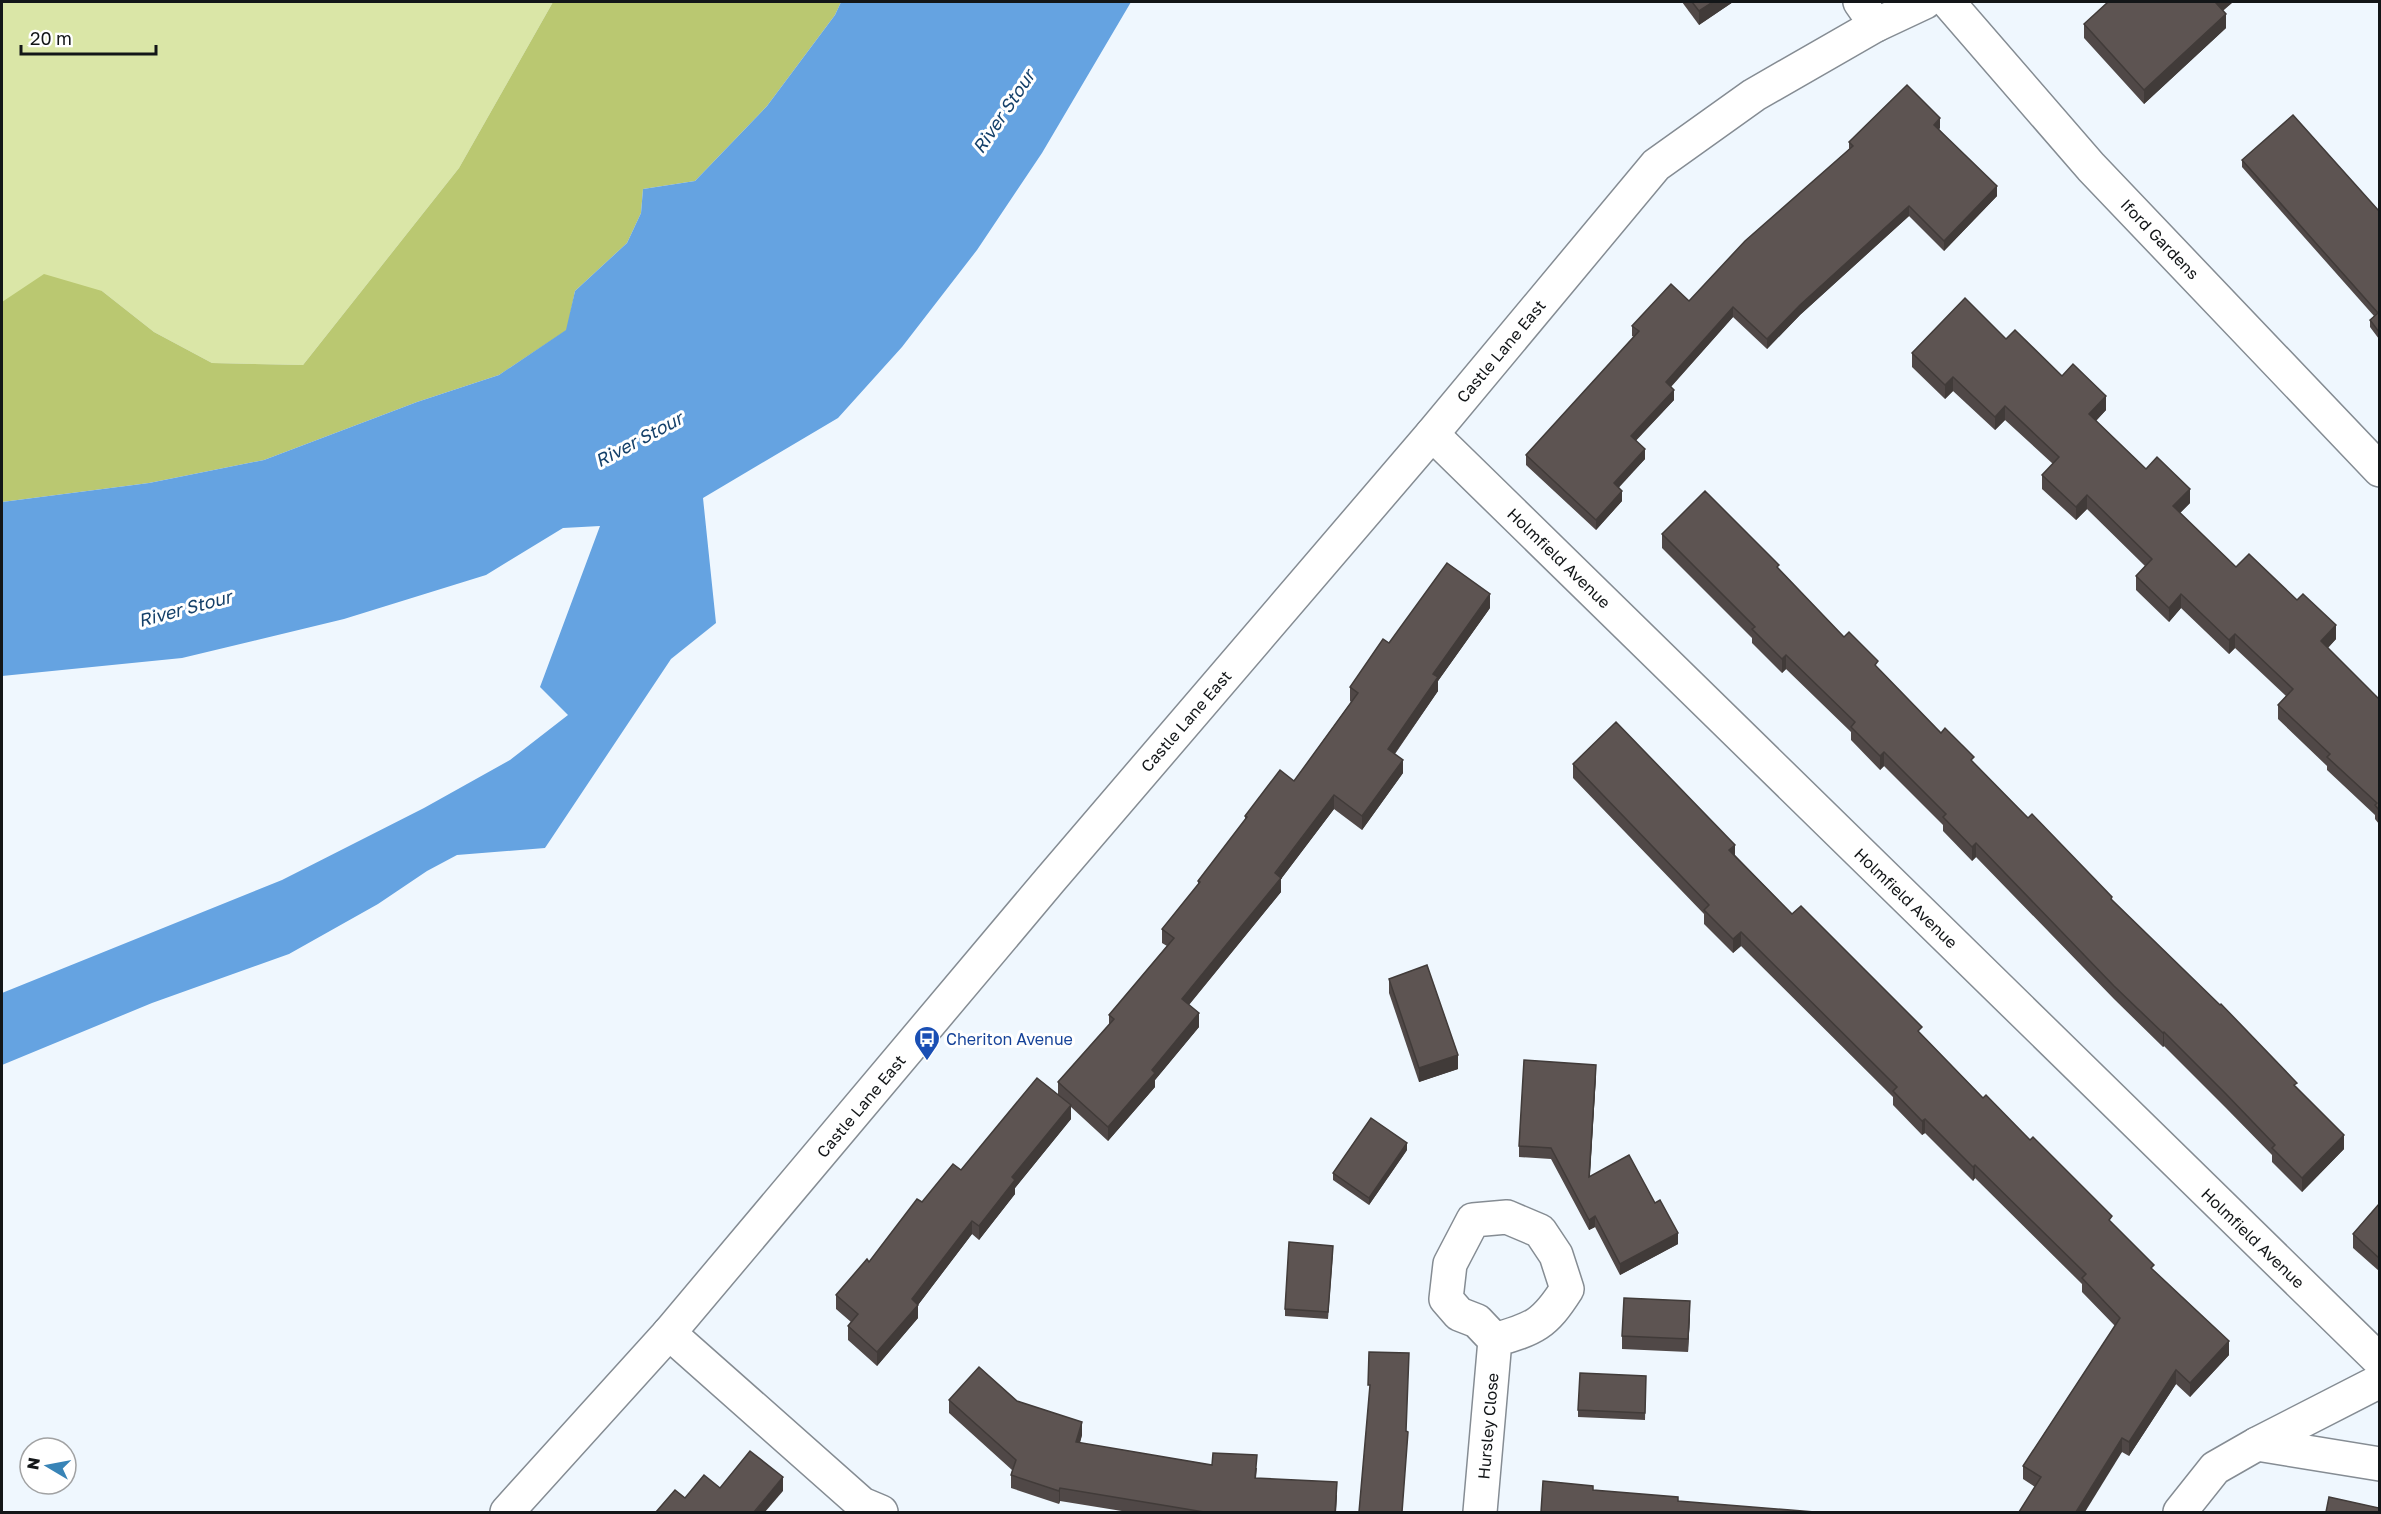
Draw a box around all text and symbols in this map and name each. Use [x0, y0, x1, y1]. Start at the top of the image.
scale bar [21, 18, 156, 56]
text: 20 m [30, 27, 72, 49]
water label: River Stour [967, 63, 1041, 157]
street label: Iford Gardens [2117, 195, 2203, 283]
street label: Castle Lane East [1452, 296, 1550, 406]
water label: River Stour [591, 406, 689, 471]
street label: Holmfield Avenue [1503, 504, 1615, 612]
water label: River Stour [136, 584, 237, 631]
street label: Castle Lane East [1136, 666, 1236, 776]
street label: Holmfield Avenue [1850, 844, 1962, 952]
bus stop icon: Cheriton Avenue [912, 1024, 942, 1062]
place label: Cheriton Avenue [946, 1029, 1073, 1049]
street label: Castle Lane East [812, 1051, 910, 1161]
street label: Holmfield Avenue [2197, 1184, 2309, 1292]
street label: Hursley Close [1473, 1372, 1503, 1480]
north arrow [18, 1436, 78, 1496]
text: N [22, 1456, 44, 1471]

